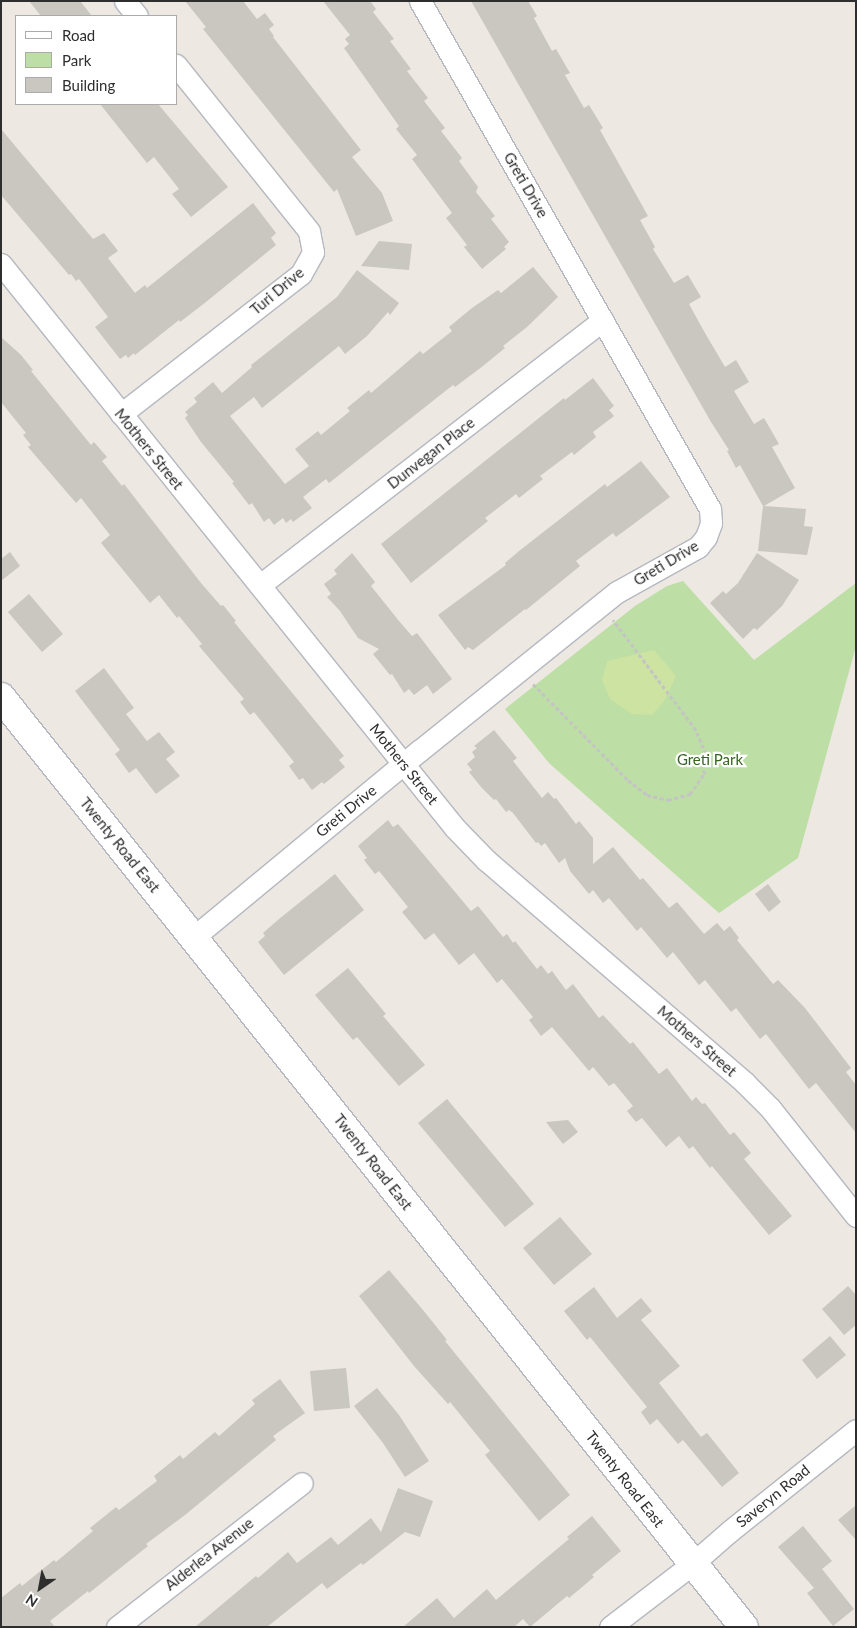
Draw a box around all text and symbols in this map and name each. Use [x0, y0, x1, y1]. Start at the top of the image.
legend [15, 15, 178, 105]
text: Road [62, 26, 95, 44]
text: Park [62, 51, 91, 69]
text: Building [62, 76, 115, 94]
street label: Greti Drive [500, 149, 552, 221]
street label: Turi Drive [247, 263, 307, 319]
street label: Mothers Street [111, 405, 187, 493]
street label: Dunvegan Place [384, 413, 478, 493]
street label: Greti Drive [630, 537, 702, 589]
street label: Mothers Street [366, 720, 442, 808]
park label: Greti Park [677, 751, 743, 769]
street label: Greti Drive [312, 781, 380, 841]
street label: Twenty Road East [76, 794, 164, 896]
street label: Mothers Street [654, 1002, 740, 1080]
street label: Twenty Road East [330, 1110, 416, 1214]
street label: Twenty Road East [582, 1427, 668, 1531]
street label: Saveryn Road [733, 1461, 813, 1531]
street label: Alderlea Avenue [161, 1514, 257, 1594]
north arrow [15, 1563, 65, 1613]
text: N [22, 1591, 41, 1611]

